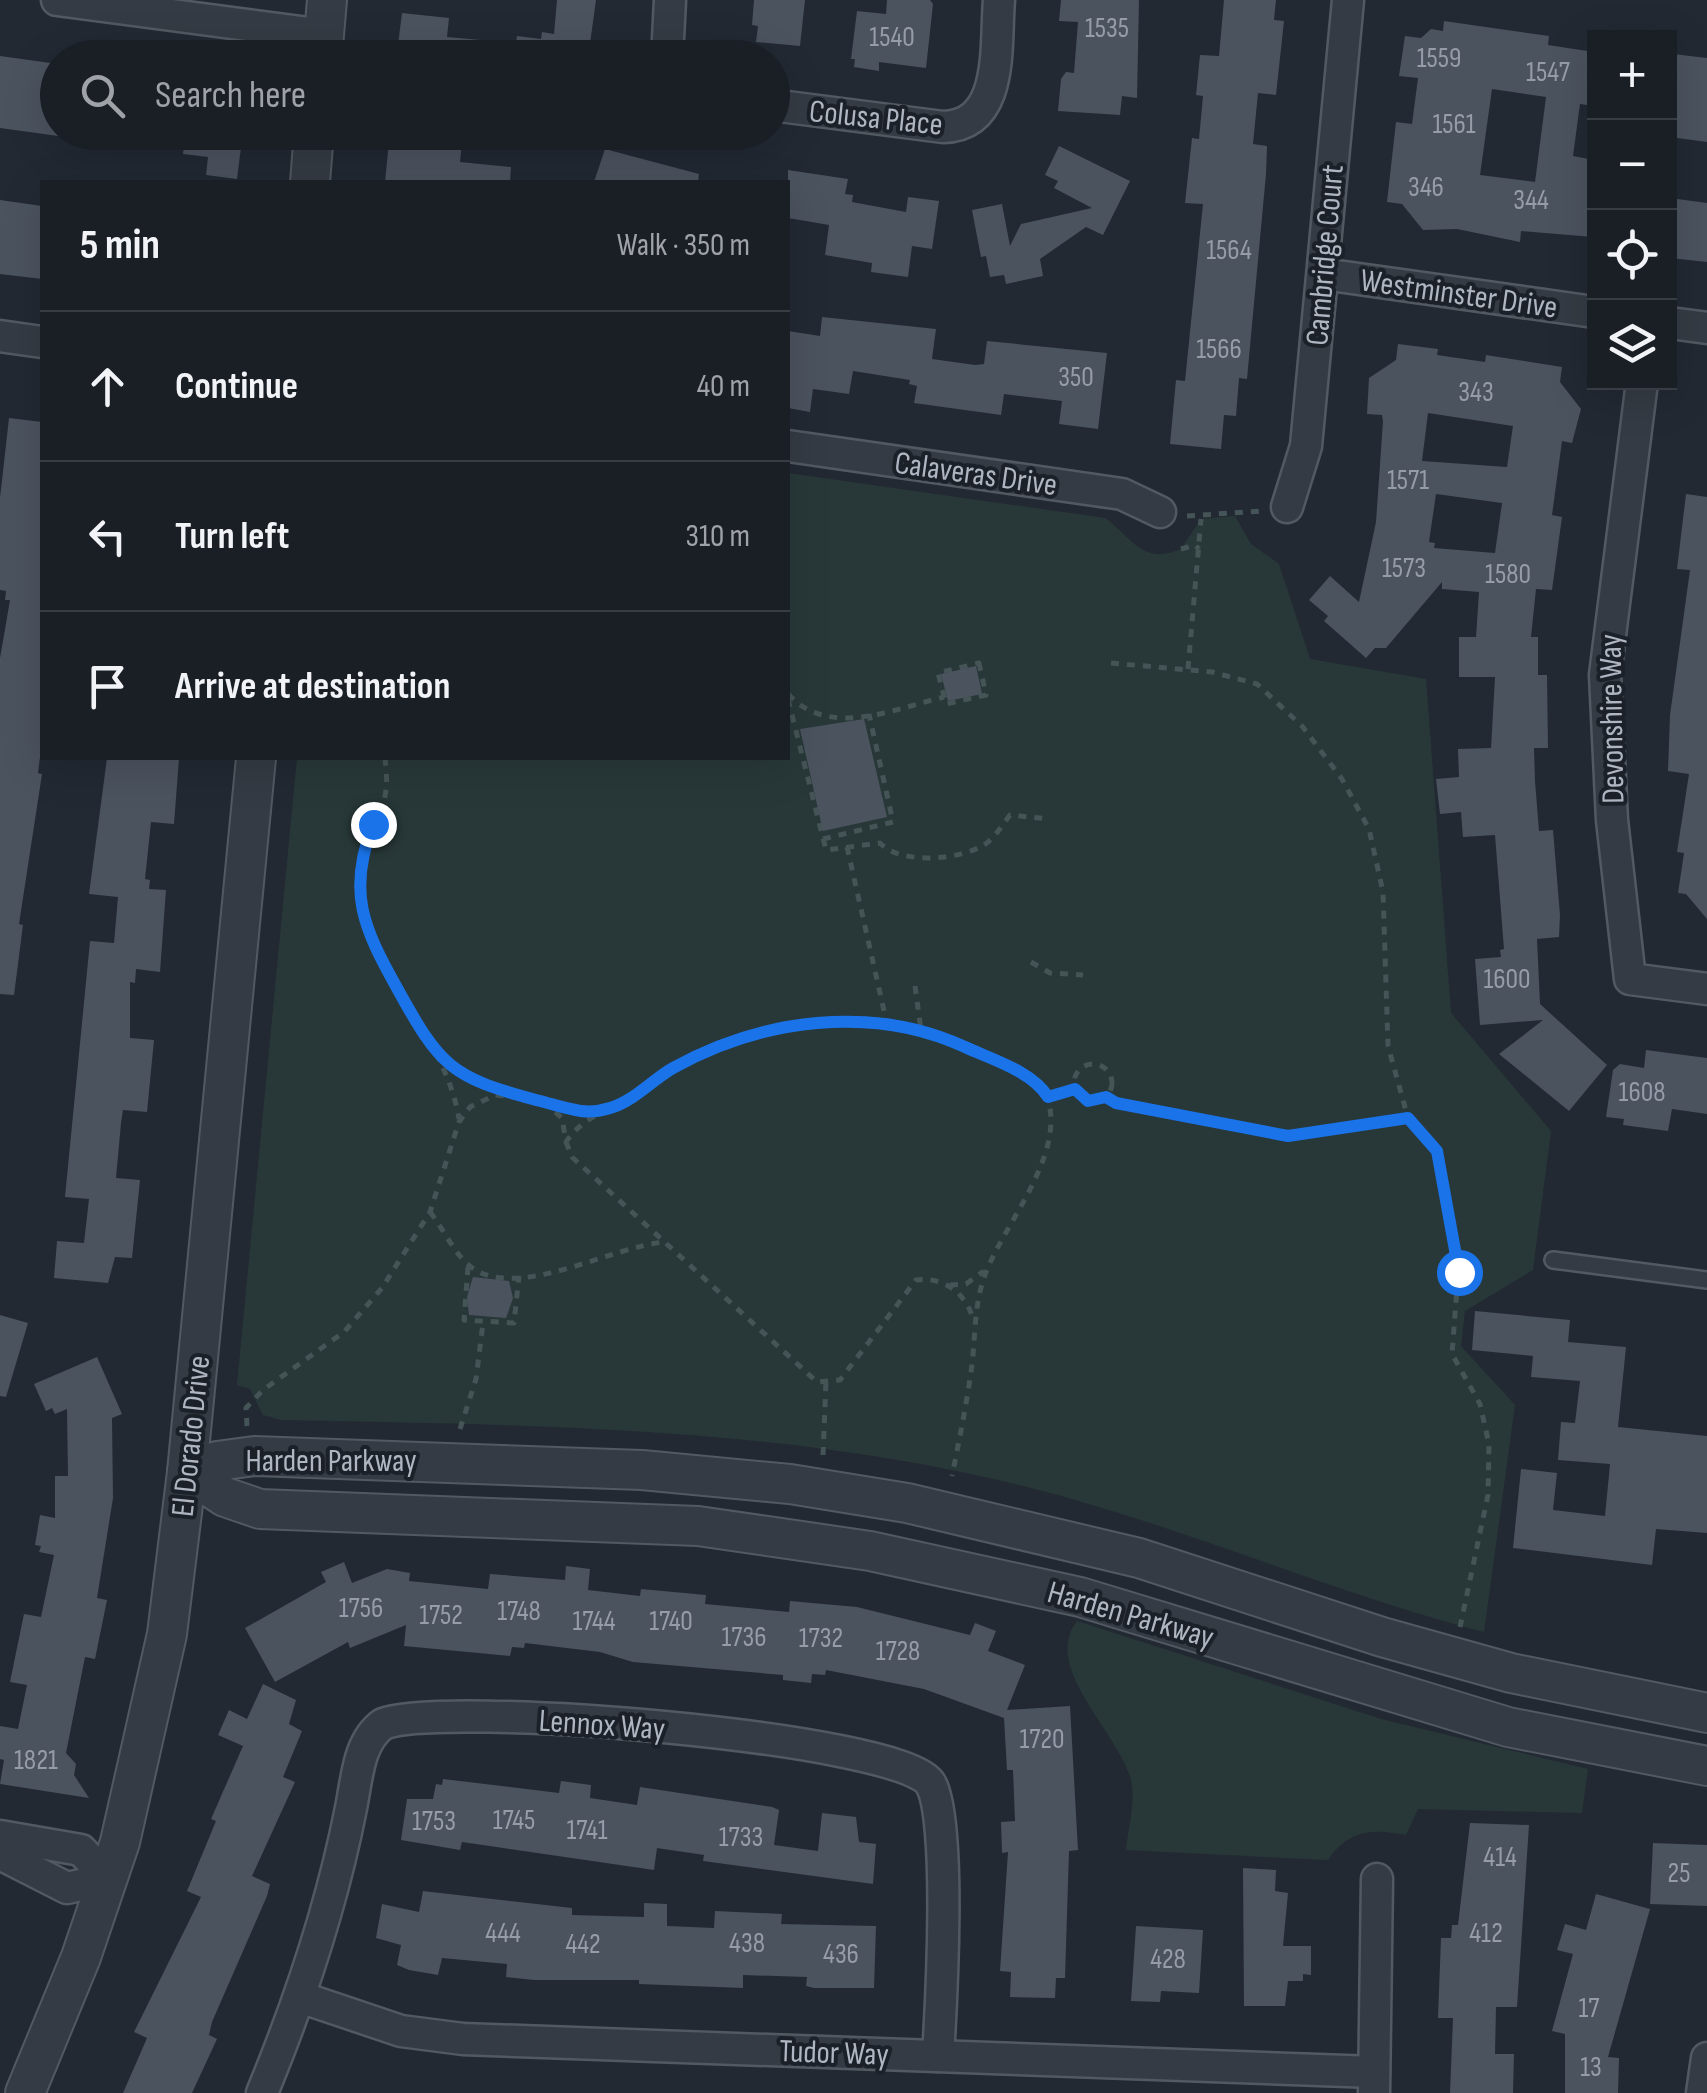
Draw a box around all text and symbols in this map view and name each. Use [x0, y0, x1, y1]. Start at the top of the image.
house number: 1535 [1085, 12, 1129, 45]
house number: 1540 [869, 21, 915, 54]
map controls [1587, 30, 1677, 390]
button: + [1587, 30, 1677, 120]
search box [40, 40, 790, 150]
house number: 1559 [1417, 42, 1461, 75]
house number: 1547 [1526, 56, 1570, 89]
icon: search [75, 68, 130, 123]
text: Search here [155, 73, 306, 118]
street label: Colusa Place [807, 92, 944, 145]
house number: 1561 [1432, 108, 1476, 141]
button: − [1587, 120, 1677, 210]
street label: Cambridge Court [1298, 163, 1353, 347]
house number: 346 [1408, 171, 1444, 204]
house number: 344 [1513, 184, 1549, 217]
button: locate [1587, 210, 1677, 300]
text: 5 min [80, 220, 160, 271]
text: Walk · 350 m [617, 226, 750, 265]
house number: 1564 [1206, 234, 1252, 267]
street label: Westminster Drive [1358, 261, 1560, 328]
button: layers [1587, 300, 1677, 390]
house number: 1566 [1196, 333, 1242, 366]
icon: ahead [80, 359, 135, 414]
house number: 350 [1058, 361, 1094, 394]
text: Continue [175, 364, 298, 409]
text: 40 m [697, 367, 750, 406]
house number: 343 [1458, 376, 1494, 409]
street label: Calaveras Drive [892, 444, 1060, 505]
house number: 1571 [1387, 464, 1429, 497]
icon: left [80, 509, 135, 564]
text: Turn left [175, 514, 289, 559]
text: 310 m [685, 517, 750, 556]
house number: 1573 [1382, 552, 1426, 585]
house number: 1580 [1485, 558, 1531, 591]
street label: Devonshire Way [1592, 634, 1633, 804]
icon: arrive [80, 659, 135, 714]
text: Arrive at destination [175, 664, 450, 709]
route end [351, 802, 397, 848]
house number: 1600 [1483, 963, 1531, 996]
house number: 1608 [1619, 1076, 1665, 1109]
route start [1437, 1250, 1483, 1296]
street label: El Dorado Drive [164, 1354, 219, 1519]
street label: Harden Parkway [245, 1442, 417, 1481]
street label: Harden Parkway [1043, 1573, 1218, 1658]
house number: 1756 [339, 1592, 383, 1625]
house number: 1748 [497, 1595, 541, 1628]
house number: 1752 [419, 1599, 463, 1632]
house number: 1744 [572, 1605, 616, 1638]
house number: 1740 [649, 1605, 693, 1638]
house number: 1736 [722, 1621, 766, 1654]
house number: 1732 [799, 1622, 843, 1655]
house number: 1728 [876, 1635, 920, 1668]
street label: Lennox Way [538, 1702, 666, 1749]
house number: 1720 [1020, 1723, 1064, 1756]
house number: 1821 [14, 1744, 58, 1777]
house number: 1745 [493, 1804, 535, 1837]
house number: 1753 [412, 1805, 456, 1838]
house number: 1741 [566, 1814, 608, 1847]
house number: 1733 [719, 1821, 763, 1854]
house number: 414 [1483, 1841, 1517, 1874]
house number: 25 [1668, 1857, 1690, 1890]
house number: 444 [485, 1917, 521, 1950]
house number: 412 [1469, 1917, 1503, 1950]
house number: 438 [729, 1927, 765, 1960]
house number: 442 [565, 1928, 601, 1961]
house number: 436 [823, 1938, 859, 1971]
house number: 428 [1150, 1943, 1186, 1976]
house number: 17 [1579, 1992, 1599, 2025]
street label: Tudor Way [779, 2032, 889, 2075]
house number: 13 [1580, 2051, 1602, 2084]

